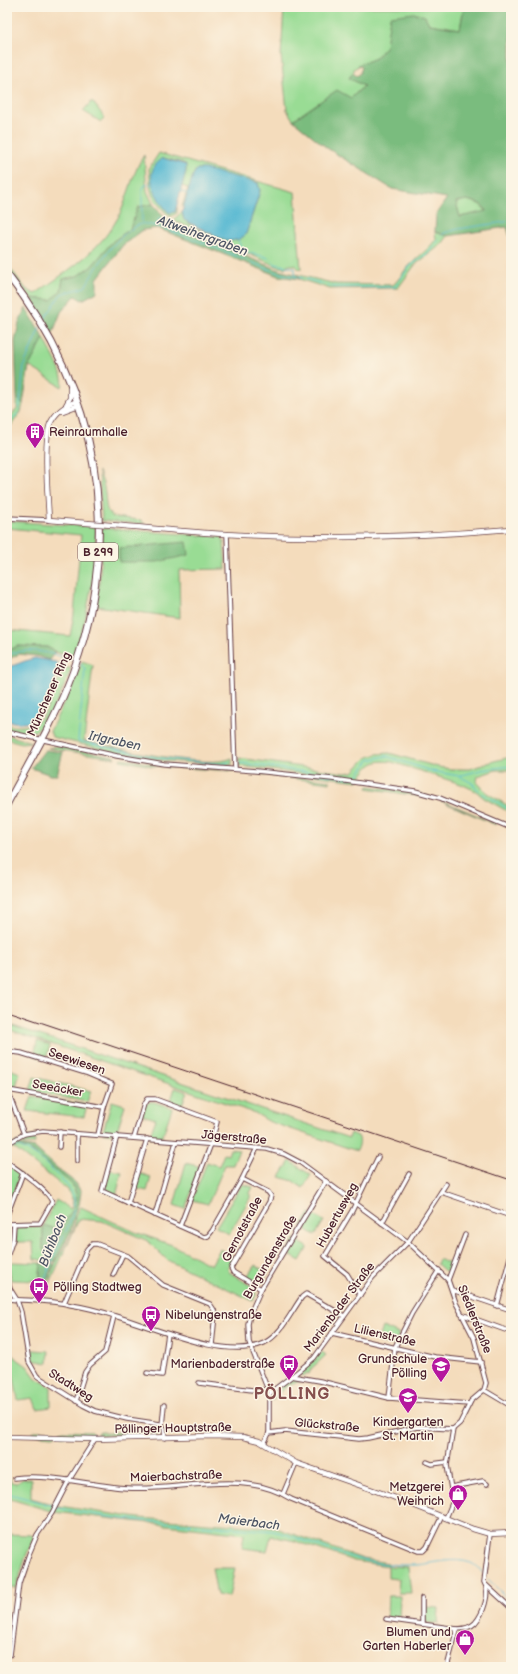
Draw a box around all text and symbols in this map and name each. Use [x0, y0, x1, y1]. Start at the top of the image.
water label: Altweihergraben [154, 212, 250, 260]
building icon: Reinraumhalle [24, 421, 46, 449]
place label: Reinraumhalle [49, 425, 128, 440]
road number: B 299 [78, 543, 118, 561]
street label: Münchener Ring [24, 650, 75, 739]
water label: Irlgraben [86, 727, 142, 754]
street label: Seewiesen [46, 1045, 108, 1078]
street label: Seeäcker [31, 1077, 85, 1100]
street label: Jägerstraße [201, 1127, 267, 1148]
street label: Hubertusweg [313, 1180, 361, 1250]
street label: Gernotstraße [219, 1194, 266, 1264]
water label: Bühlbach [36, 1212, 70, 1269]
street label: Burgundenstraße [240, 1213, 301, 1302]
street label: Marienbader Straße [301, 1259, 378, 1355]
bus stop icon: Pölling Stadtweg [28, 1276, 50, 1304]
place label: Pölling Stadtweg [53, 1280, 142, 1295]
street label: Siedlerstraße [454, 1283, 495, 1356]
bus stop icon: Nibelungenstraße [140, 1304, 162, 1332]
place label: Nibelungenstraße [165, 1308, 262, 1323]
street label: Lilienstraße [352, 1321, 417, 1350]
place label: Grundschule Pölling [358, 1352, 427, 1381]
bus stop icon: Marienbaderstraße [278, 1353, 300, 1381]
school or university icon: Grundschule Pölling [430, 1355, 452, 1383]
place label: Marienbaderstraße [171, 1357, 275, 1372]
street label: Stadtweg [46, 1366, 96, 1405]
district label: PÖLLING [254, 1383, 330, 1404]
school or university icon: Kindergarten St. Martin [397, 1386, 419, 1414]
street label: Glückstraße [294, 1415, 360, 1436]
place label: Kindergarten St. Martin [373, 1415, 444, 1444]
street label: Pöllinger Hauptstraße [114, 1420, 232, 1437]
street label: Maierbachstraße [130, 1467, 222, 1486]
place label: Metzgerei Weihrich [389, 1480, 444, 1509]
shop icon: Metzgerei Weihrich [447, 1483, 469, 1511]
water label: Maierbach [217, 1510, 281, 1534]
place label: Blumen und Garten Haberler [362, 1625, 452, 1654]
shop icon: Blumen und Garten Haberler [454, 1628, 476, 1656]

